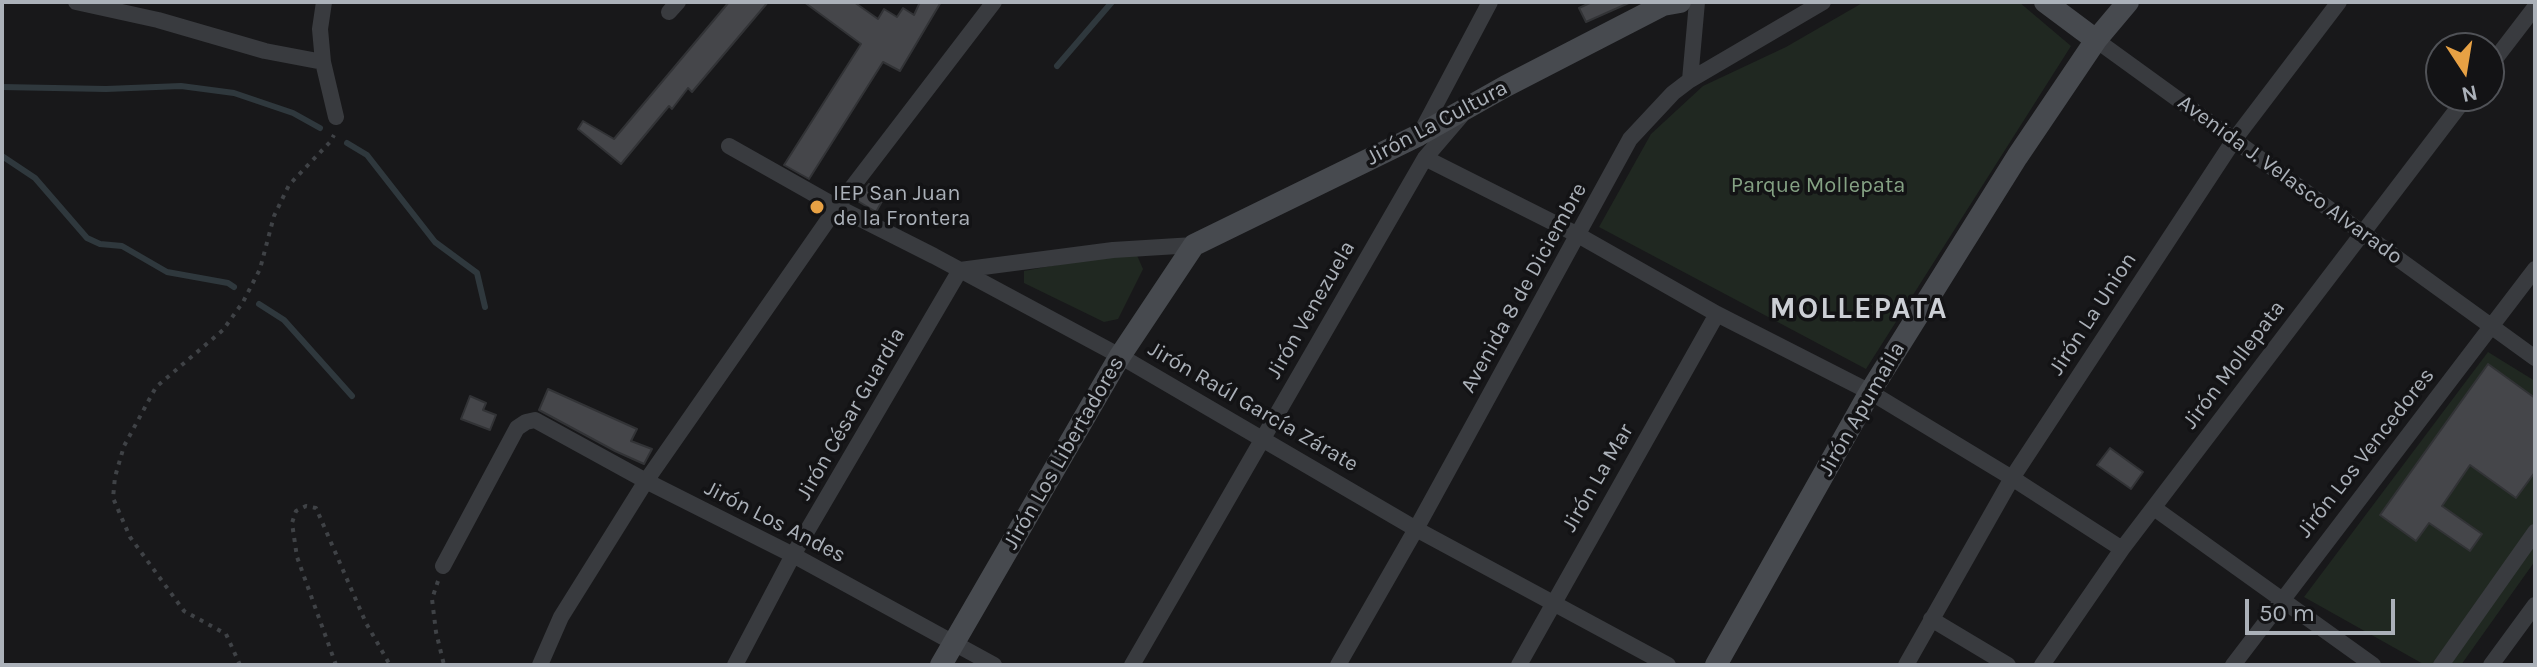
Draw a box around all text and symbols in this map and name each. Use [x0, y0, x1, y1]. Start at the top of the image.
north arrow [2425, 32, 2505, 112]
street label: Jirón La Cultura [1362, 75, 1512, 171]
text: N [2459, 79, 2480, 108]
street label: Avenida J. Velasco Alvarado [2173, 90, 2407, 270]
park label: Parque Mollepata [1731, 173, 1905, 199]
street label: Avenida 8 de Diciembre [1455, 178, 1593, 398]
place label: IEP San Juan de la Frontera [833, 181, 970, 232]
marker: IEP San Juan de la Frontera [808, 198, 826, 216]
street label: Jirón Venezuela [1261, 236, 1361, 384]
street label: Jirón La Union [2044, 248, 2142, 380]
district label: MOLLEPATA [1770, 291, 1948, 327]
street label: Jirón Mollepata [2177, 296, 2291, 434]
street label: Jirón César Guardia [791, 323, 911, 505]
street label: Jirón Raúl García Zárate [1143, 336, 1363, 478]
street label: Jirón Apumaila [1813, 337, 1911, 481]
street label: Jirón Los Libertadores [998, 352, 1130, 554]
street label: Jirón Los Vencedores [2292, 363, 2440, 543]
street label: Jirón La Mar [1557, 419, 1639, 537]
street label: Jirón Los Andes [700, 475, 850, 569]
scale bar [2249, 583, 2399, 633]
text: 50 m [2259, 599, 2315, 627]

